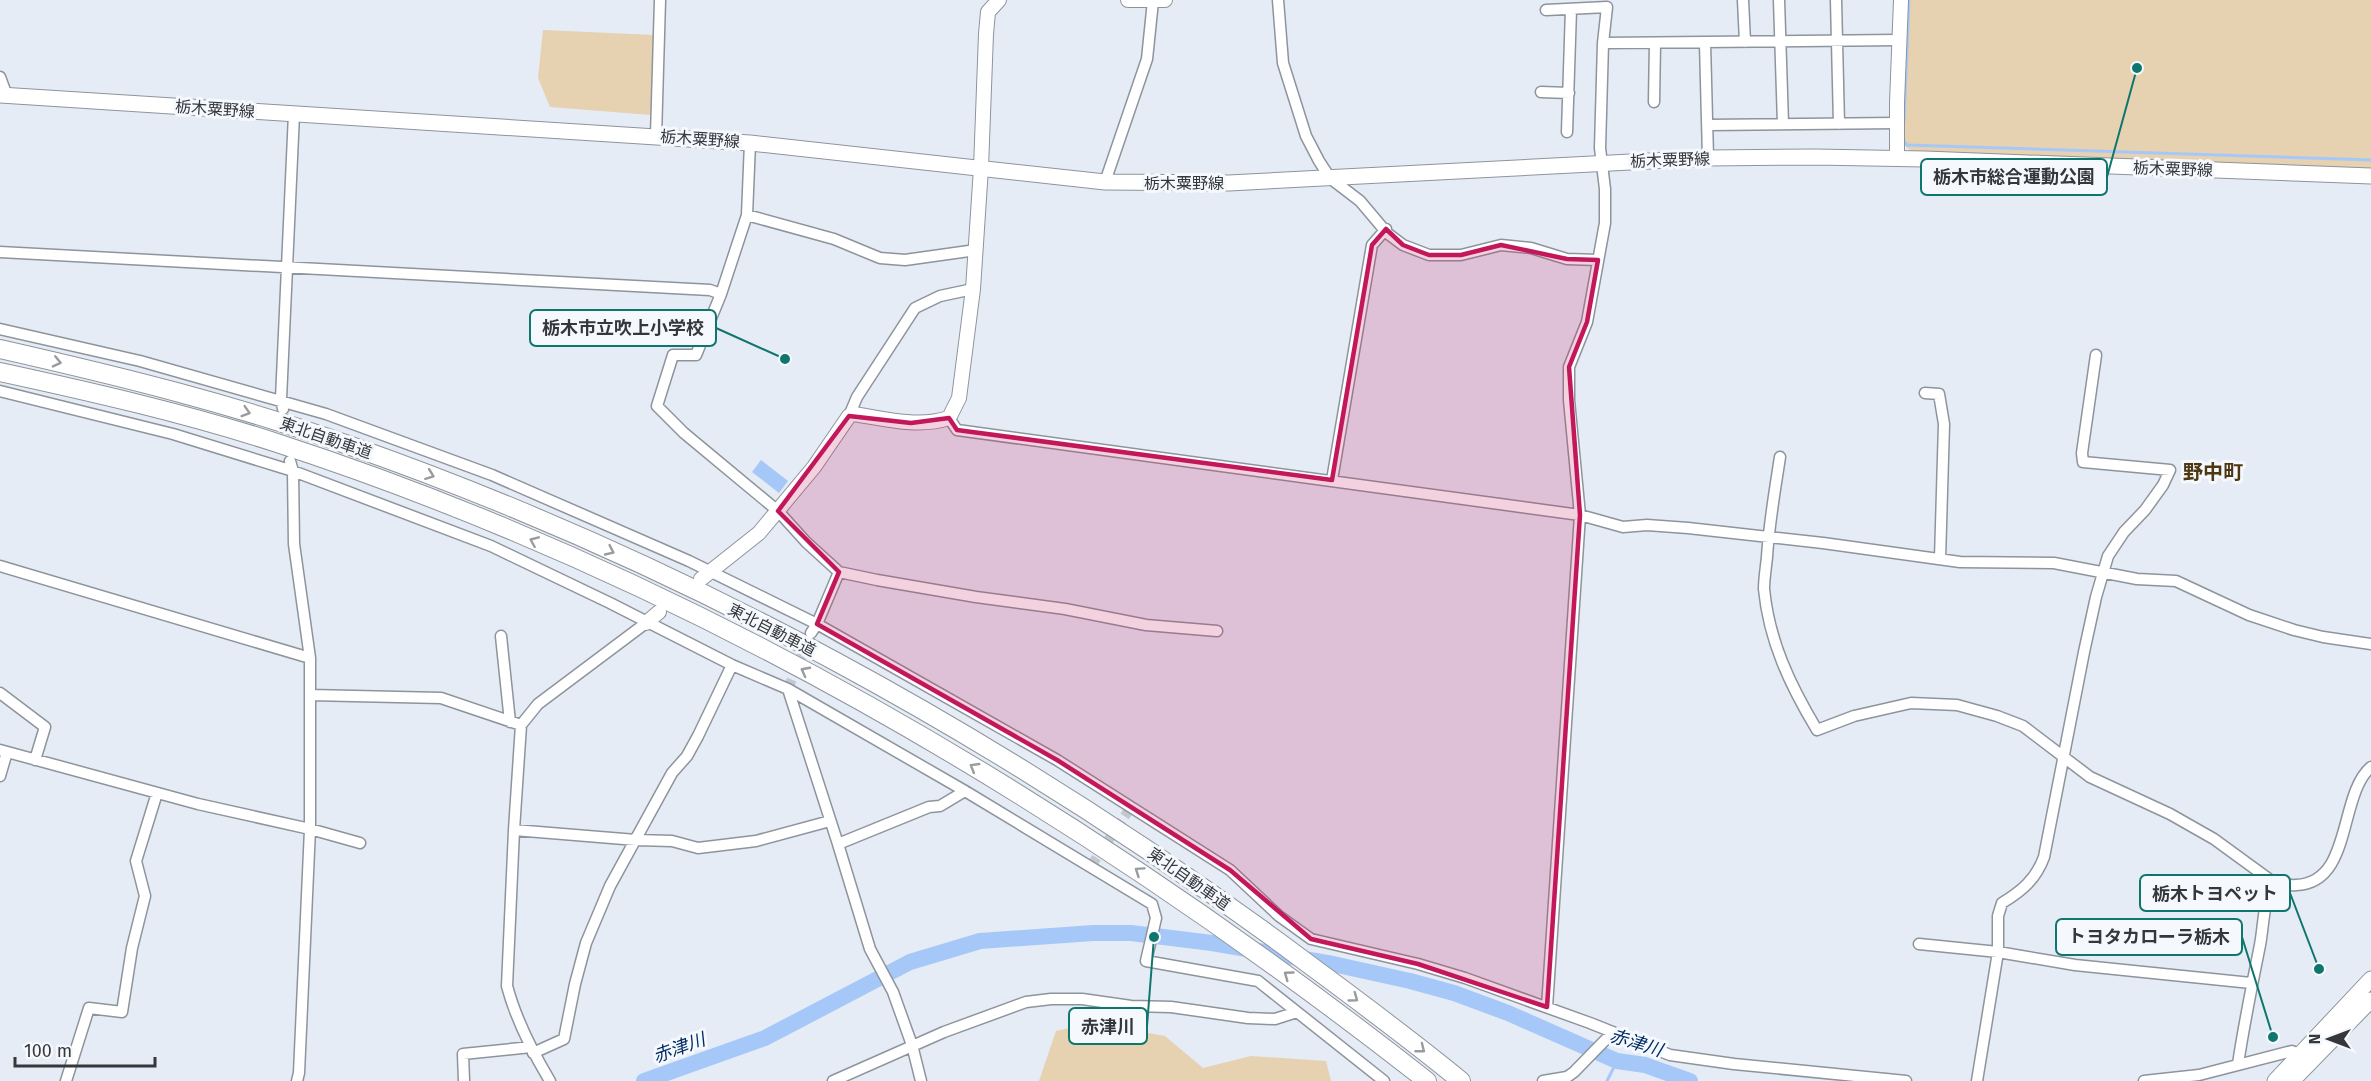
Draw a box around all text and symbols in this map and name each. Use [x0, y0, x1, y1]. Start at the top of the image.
street label: 栃木粟野線 [174, 97, 256, 121]
street label: 栃木粟野線 [659, 127, 741, 151]
street label: 栃木粟野線 [1630, 149, 1710, 171]
street label: 栃木粟野線 [2133, 158, 2213, 180]
callout: 栃木市総合運動公園 [1921, 159, 2107, 195]
text: 栃木市総合運動公園 [1933, 166, 2095, 188]
street label: 栃木粟野線 [1144, 174, 1224, 193]
callout: 栃木市立吹上小学校 [530, 310, 716, 346]
text: 栃木市立吹上小学校 [542, 317, 704, 339]
one-way arrow [52, 355, 62, 368]
one-way arrow [240, 404, 251, 417]
street label: 東北自動車道 [278, 413, 374, 463]
district label: 野中町 [2183, 460, 2243, 484]
one-way arrow [424, 468, 435, 480]
one-way arrow [530, 536, 541, 548]
one-way arrow [603, 543, 614, 555]
street label: 東北自動車道 [725, 600, 819, 660]
one-way arrow [800, 667, 811, 678]
one-way arrow [970, 762, 981, 774]
street label: 東北自動車道 [1144, 844, 1234, 914]
one-way arrow [1135, 867, 1146, 878]
callout: 栃木トヨペット [2140, 875, 2290, 911]
text: 栃木トヨペット [2152, 883, 2278, 905]
callout: トヨタカローラ栃木 [2056, 919, 2242, 955]
text: トヨタカローラ栃木 [2068, 926, 2230, 948]
one-way arrow [1284, 972, 1295, 983]
one-way arrow [1348, 991, 1359, 1002]
callout: 赤津川 [1069, 1008, 1147, 1044]
north arrow [2299, 1009, 2359, 1069]
text: 赤津川 [1081, 1016, 1135, 1038]
water label: 赤津川 [1607, 1025, 1667, 1062]
water label: 赤津川 [650, 1028, 710, 1068]
scale bar [15, 1030, 154, 1068]
text: N [2305, 1034, 2324, 1044]
text: 100 m [24, 1040, 72, 1062]
one-way arrow [1414, 1042, 1425, 1053]

